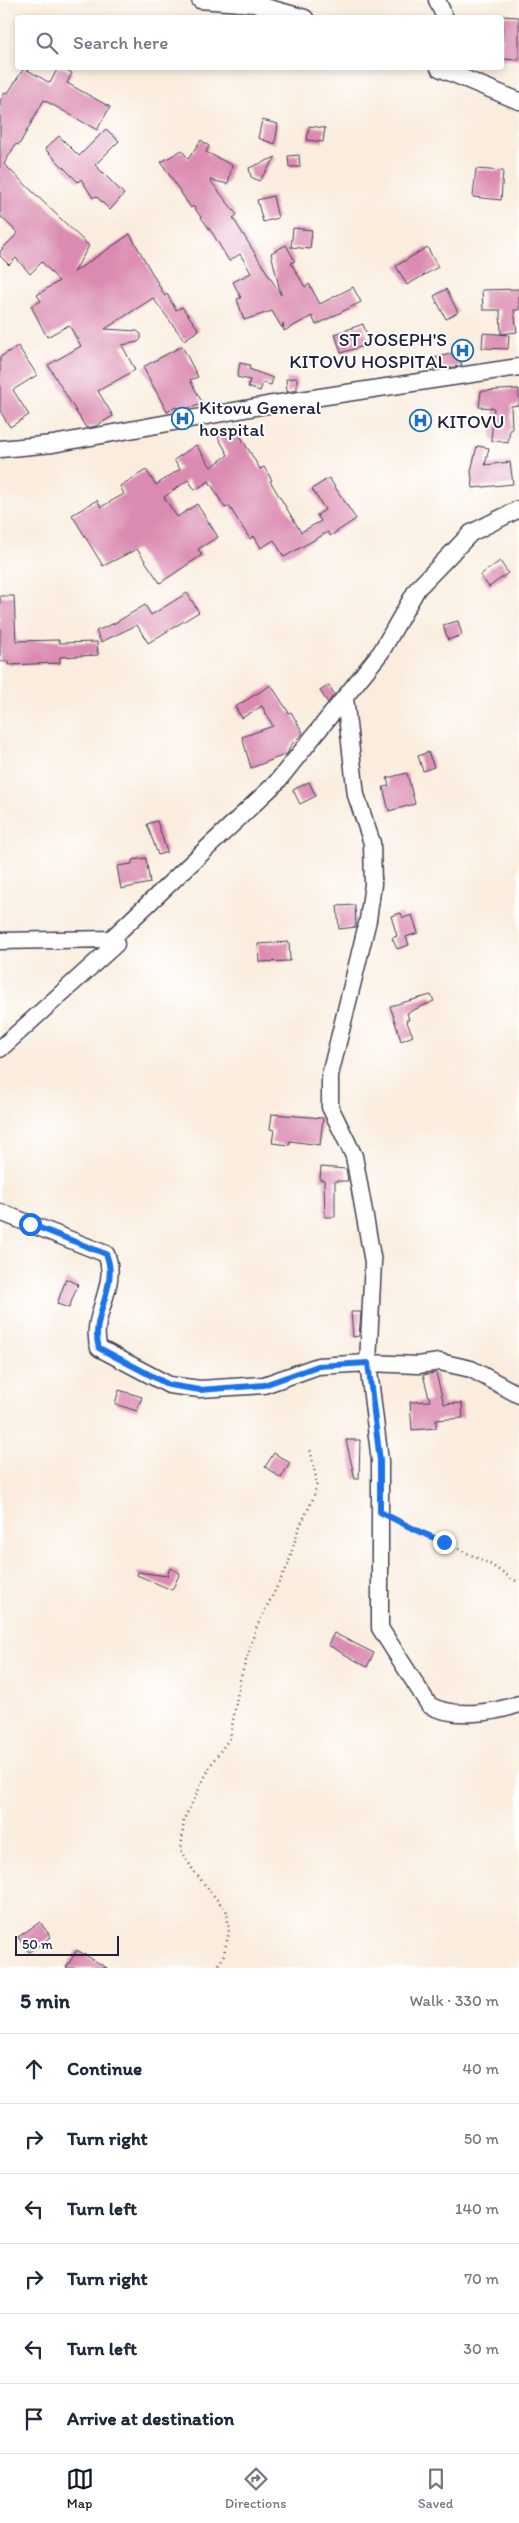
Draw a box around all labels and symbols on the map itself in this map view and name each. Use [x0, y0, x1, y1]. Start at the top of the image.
place label: ST JOSEPH'S KITOVU HOSPITAL [289, 328, 447, 373]
hospital icon: ST JOSEPH'S KITOVU HOSPITAL [451, 338, 475, 362]
place label: Kitovu General hospital [199, 396, 322, 441]
hospital icon: Kitovu General hospital [171, 406, 195, 430]
hospital icon: KITOVU [409, 409, 433, 433]
place label: KITOVU [437, 410, 504, 433]
route start [19, 1213, 42, 1236]
route end [433, 1531, 456, 1554]
scale bar [15, 1933, 119, 1956]

